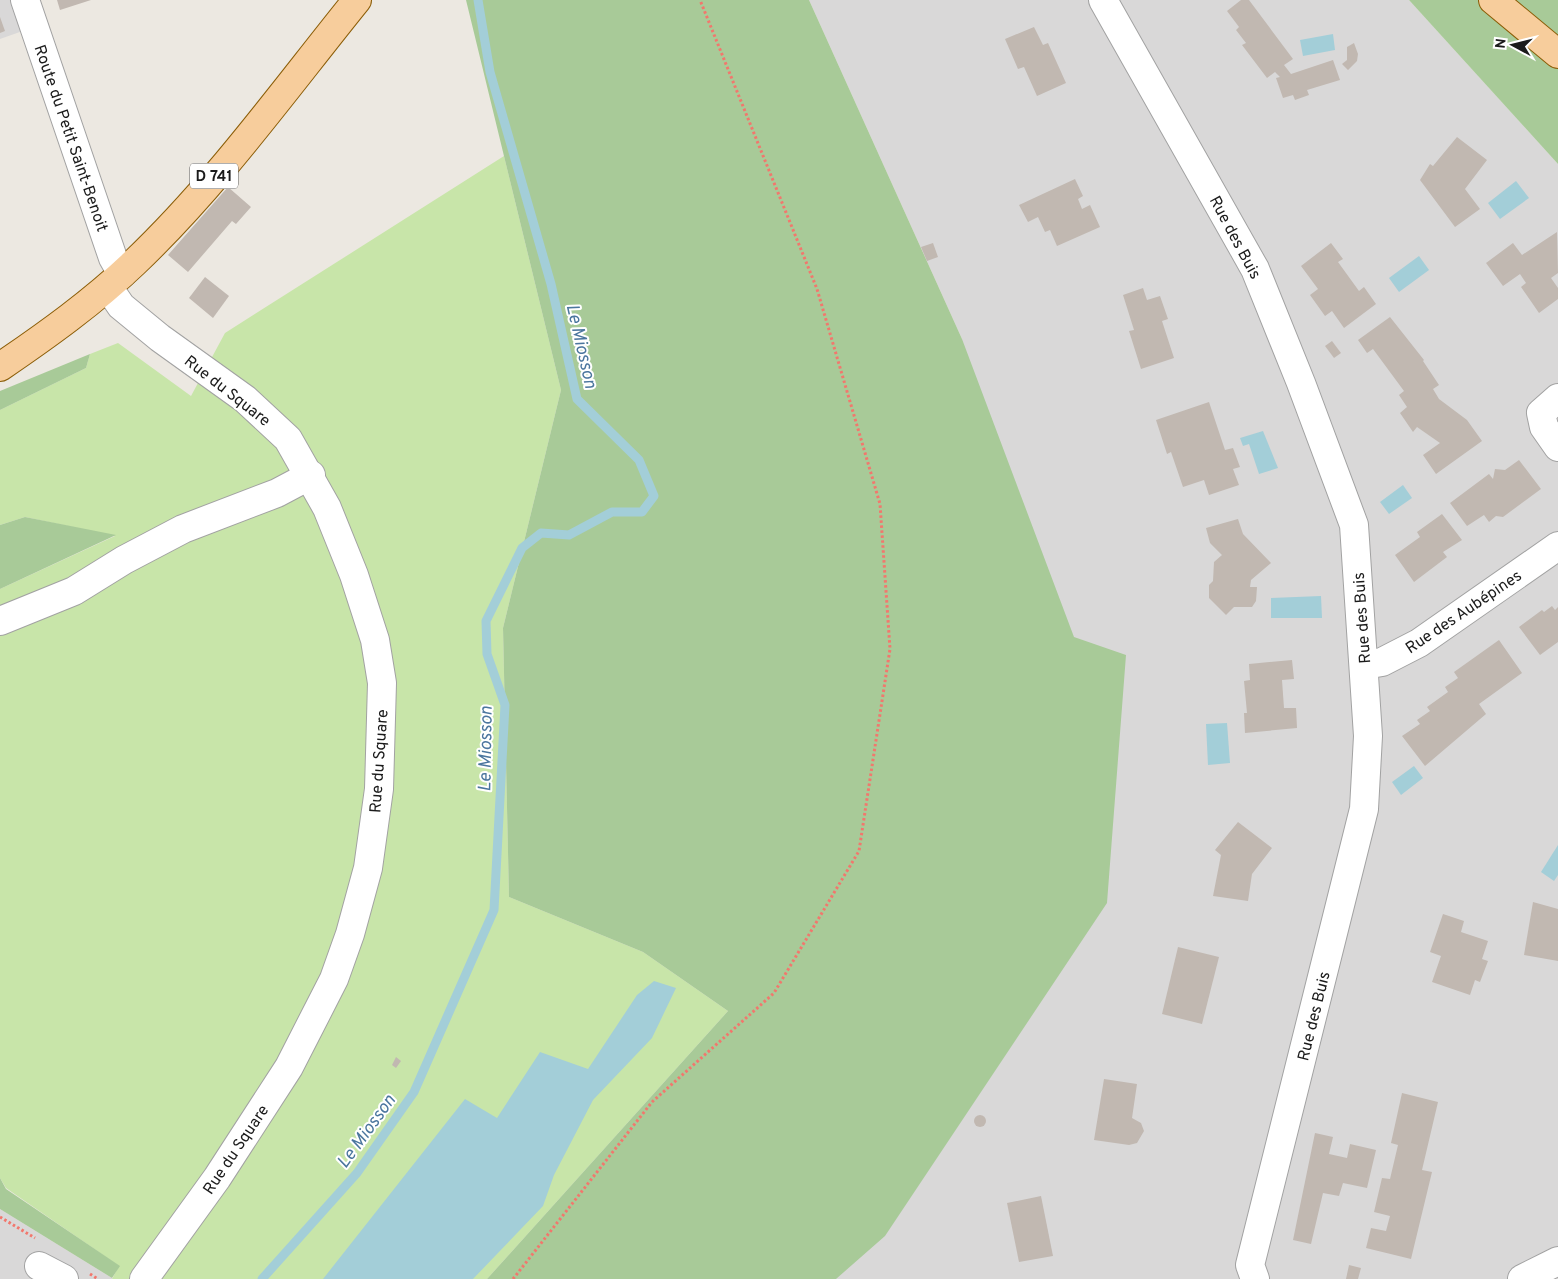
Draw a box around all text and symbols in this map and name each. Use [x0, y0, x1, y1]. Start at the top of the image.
north arrow [1488, 20, 1538, 70]
text: N [1493, 38, 1511, 50]
street label: Route du Petit Saint-Benoit [29, 43, 112, 235]
road number: D 741 [190, 164, 238, 188]
street label: Rue des Buis [1204, 193, 1265, 283]
water label: Le Miosson [560, 302, 601, 391]
street label: Rue du Square [180, 352, 274, 431]
street label: Rue des Aubépines [1402, 566, 1526, 659]
street label: Rue des Buis [1350, 572, 1376, 664]
water label: Le Miosson [474, 706, 499, 792]
street label: Rue du Square [366, 709, 394, 814]
street label: Rue des Buis [1294, 970, 1336, 1063]
water label: Le Miosson [333, 1090, 402, 1173]
street label: Rue du Square [199, 1101, 274, 1199]

